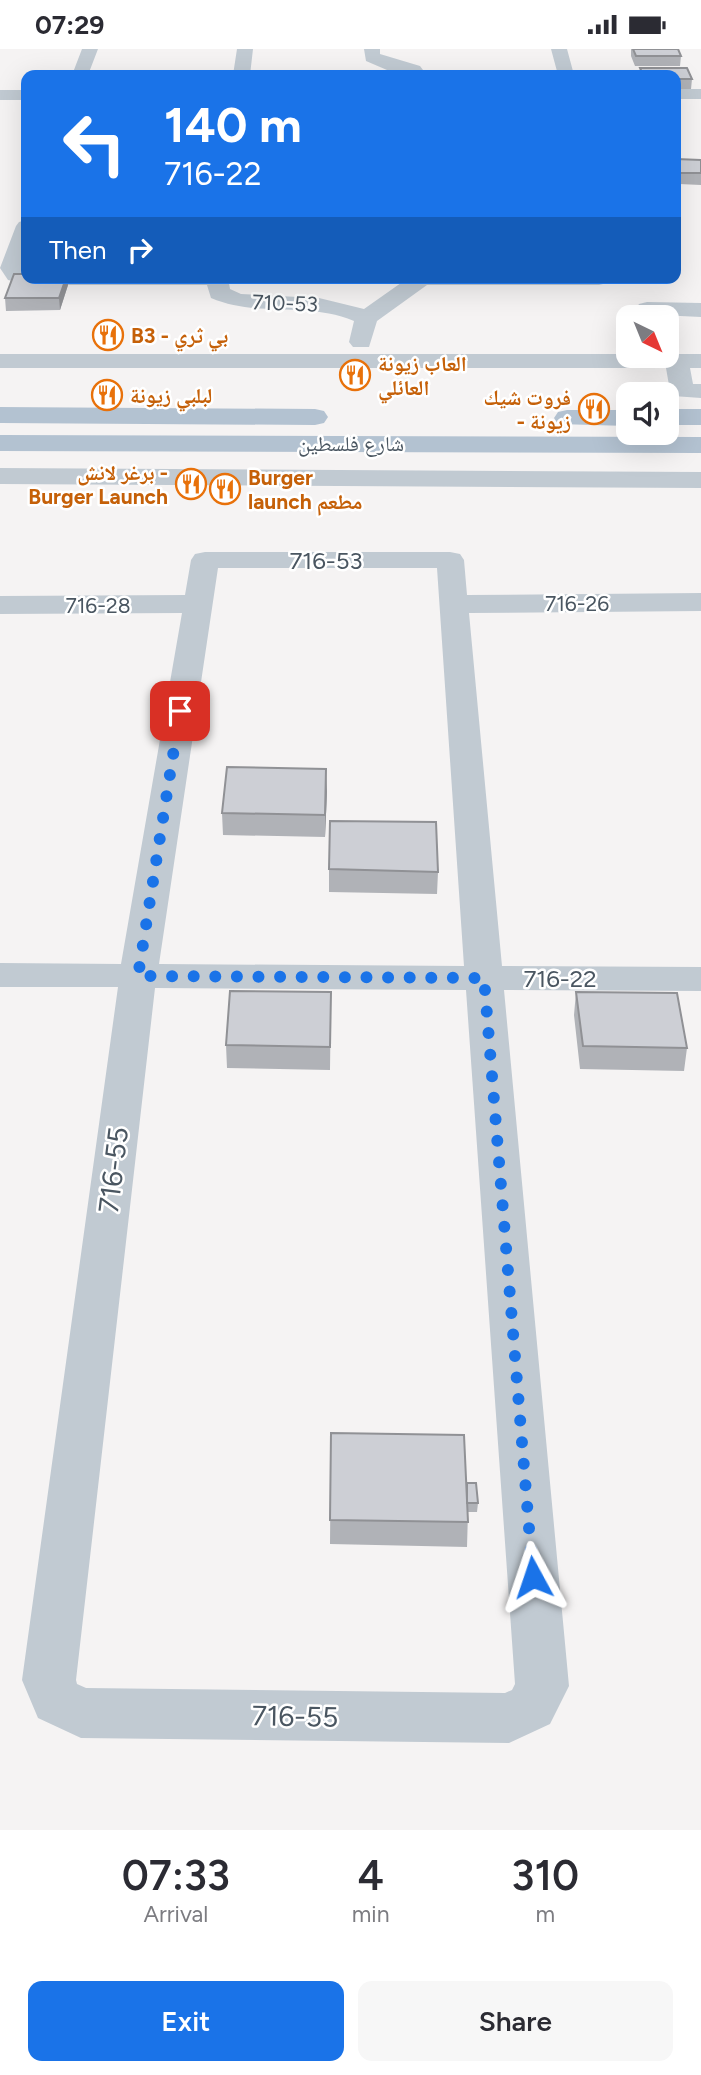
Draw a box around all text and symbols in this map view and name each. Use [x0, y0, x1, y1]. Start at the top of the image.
text: 07:29 [35, 9, 104, 41]
text: 140 m [164, 95, 302, 154]
icon: left [49, 98, 140, 189]
text: 716-22 [164, 155, 262, 193]
icon: right [121, 231, 159, 269]
text: Then [49, 234, 107, 266]
street label: 710-53 [252, 289, 318, 317]
north arrow [616, 305, 679, 367]
map controls [616, 305, 679, 445]
restaurant icon: B3 - بي ثري [91, 318, 125, 352]
place label: B3 - بي ثري [131, 323, 228, 352]
place label: العاب زيونة العائلي [378, 351, 467, 404]
restaurant icon: العاب زيونة العائلي [338, 358, 372, 392]
restaurant icon: لبلبي زيونة [90, 378, 124, 412]
button: sound [616, 382, 679, 445]
place label: لبلبي زيونة [130, 383, 212, 412]
place label: فروت شيك - زيونة [483, 385, 571, 434]
restaurant icon: فروت شيك - زيونة [577, 392, 611, 426]
street label: شارع فلسطين [298, 431, 404, 457]
place label: برغر لانش - Burger Launch [28, 460, 168, 509]
place label: Burger launch مطعم [248, 465, 362, 516]
restaurant icon: برغر لانش - Burger Launch [174, 467, 208, 501]
restaurant icon: Burger launch مطعم [208, 472, 242, 506]
street label: 716-53 [289, 546, 363, 575]
street label: 716-26 [545, 591, 609, 616]
street label: 716-28 [65, 593, 131, 618]
pin [150, 681, 210, 741]
icon: arrive [161, 692, 199, 730]
street label: 716-22 [523, 964, 597, 993]
street label: 716-55 [91, 1125, 135, 1215]
position arrow [496, 1540, 570, 1614]
street label: 716-55 [252, 1698, 338, 1734]
text: 07:33 [122, 1850, 230, 1901]
text: 4 [357, 1850, 384, 1901]
text: 310 [511, 1850, 579, 1901]
text: Arrival [143, 1900, 208, 1928]
text: min [352, 1900, 390, 1928]
text: m [535, 1900, 555, 1928]
button: Exit [28, 1981, 344, 2061]
button: Share [358, 1981, 673, 2061]

